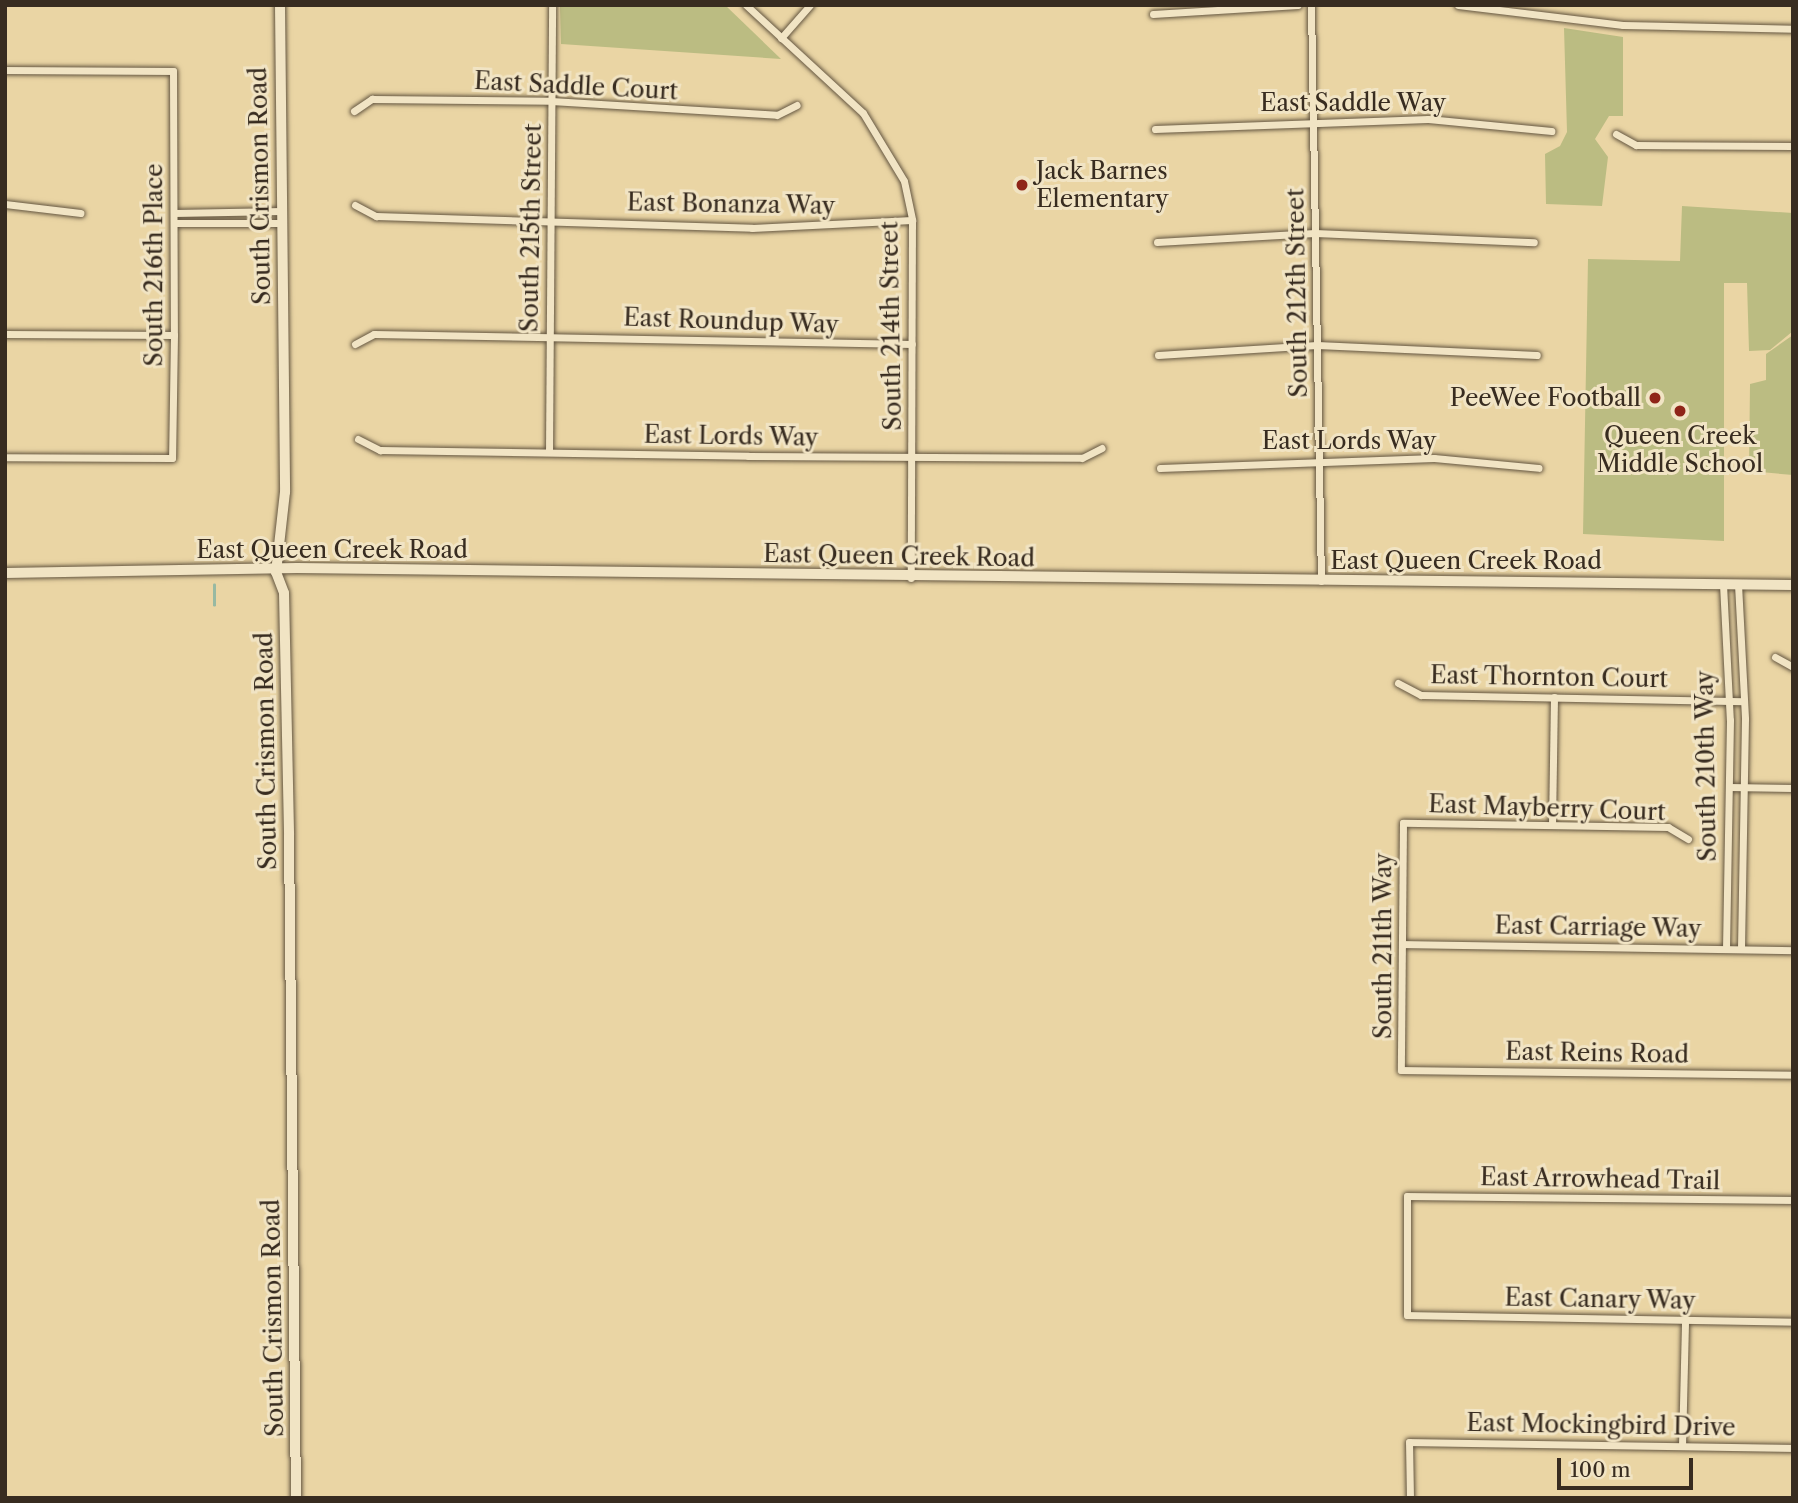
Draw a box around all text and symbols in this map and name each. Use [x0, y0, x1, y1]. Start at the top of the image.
street label: East Saddle Court [473, 66, 679, 106]
street label: South Crismon Road [244, 67, 276, 305]
street label: East Saddle Way [1259, 89, 1447, 117]
street label: South 215th Street [515, 123, 547, 333]
place label: Jack Barnes Elementary [1036, 157, 1169, 213]
street label: South 216th Place [140, 163, 168, 367]
marker: Jack Barnes Elementary [1014, 177, 1030, 193]
street label: East Bonanza Way [626, 188, 836, 220]
street label: South 212th Street [1281, 188, 1313, 398]
street label: South 214th Street [875, 221, 907, 431]
street label: East Roundup Way [622, 303, 840, 339]
place label: PeeWee Football [1450, 384, 1641, 412]
marker: PeeWee Football [1647, 390, 1663, 406]
marker: Queen Creek Middle School [1672, 403, 1688, 419]
street label: East Lords Way [643, 420, 819, 452]
place label: Queen Creek Middle School [1597, 422, 1763, 478]
street label: East Lords Way [1261, 427, 1437, 455]
street label: East Queen Creek Road [196, 536, 468, 564]
street label: East Queen Creek Road [763, 539, 1035, 573]
street label: East Queen Creek Road [1330, 547, 1602, 575]
street label: South Crismon Road [250, 632, 282, 870]
street label: East Thornton Court [1430, 661, 1668, 693]
street label: South 210th Way [1690, 670, 1722, 862]
street label: East Mayberry Court [1427, 789, 1667, 827]
street label: South 211th Way [1369, 852, 1397, 1040]
street label: East Carriage Way [1494, 911, 1702, 943]
street label: East Reins Road [1505, 1037, 1689, 1069]
street label: East Arrowhead Trail [1479, 1162, 1721, 1196]
street label: South Crismon Road [257, 1199, 289, 1437]
street label: East Canary Way [1503, 1283, 1697, 1315]
street label: East Mockingbird Drive [1466, 1408, 1736, 1442]
scale bar [1560, 1444, 1696, 1488]
text: 100 m [1570, 1457, 1631, 1482]

